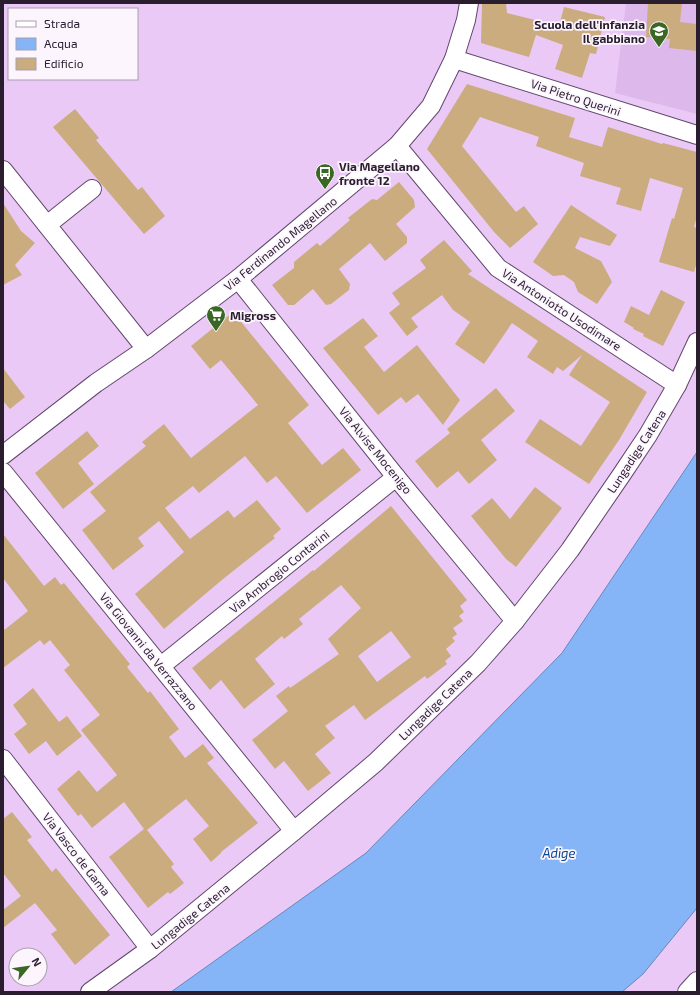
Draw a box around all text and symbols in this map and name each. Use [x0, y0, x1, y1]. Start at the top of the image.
legend [8, 8, 138, 80]
text: Strada [44, 16, 80, 30]
place label: Scuola dell'infanzia Il gabbiano [534, 17, 645, 45]
school or university icon: Scuola dell'infanzia Il gabbiano [648, 20, 670, 48]
text: Acqua [44, 36, 78, 50]
text: Edificio [44, 56, 84, 70]
street label: Via Pietro Querini [529, 76, 623, 119]
place label: Via Magellano fronte 12 [339, 159, 420, 187]
bus stop icon: Via Magellano fronte 12 [314, 162, 336, 190]
street label: Via Ferdinando Magellano [221, 193, 340, 293]
street label: Via Antoniotto Usodimare [500, 265, 624, 353]
supermarket icon: Migross [205, 304, 227, 332]
place label: Migross [230, 308, 276, 322]
street label: Via Alvise Mocenigo [337, 404, 415, 496]
street label: Lungadige Catena [604, 407, 668, 495]
street label: Via Ambrogio Contarini [226, 526, 332, 616]
street label: Via Giovanni da Verrazzano [97, 589, 201, 713]
street label: Lungadige Catena [395, 665, 475, 743]
street label: Via Vasco de Gama [40, 810, 114, 898]
water label: Adige [541, 845, 576, 861]
street label: Lungadige Catena [148, 880, 232, 952]
north arrow [8, 947, 48, 987]
text: N [30, 955, 45, 969]

